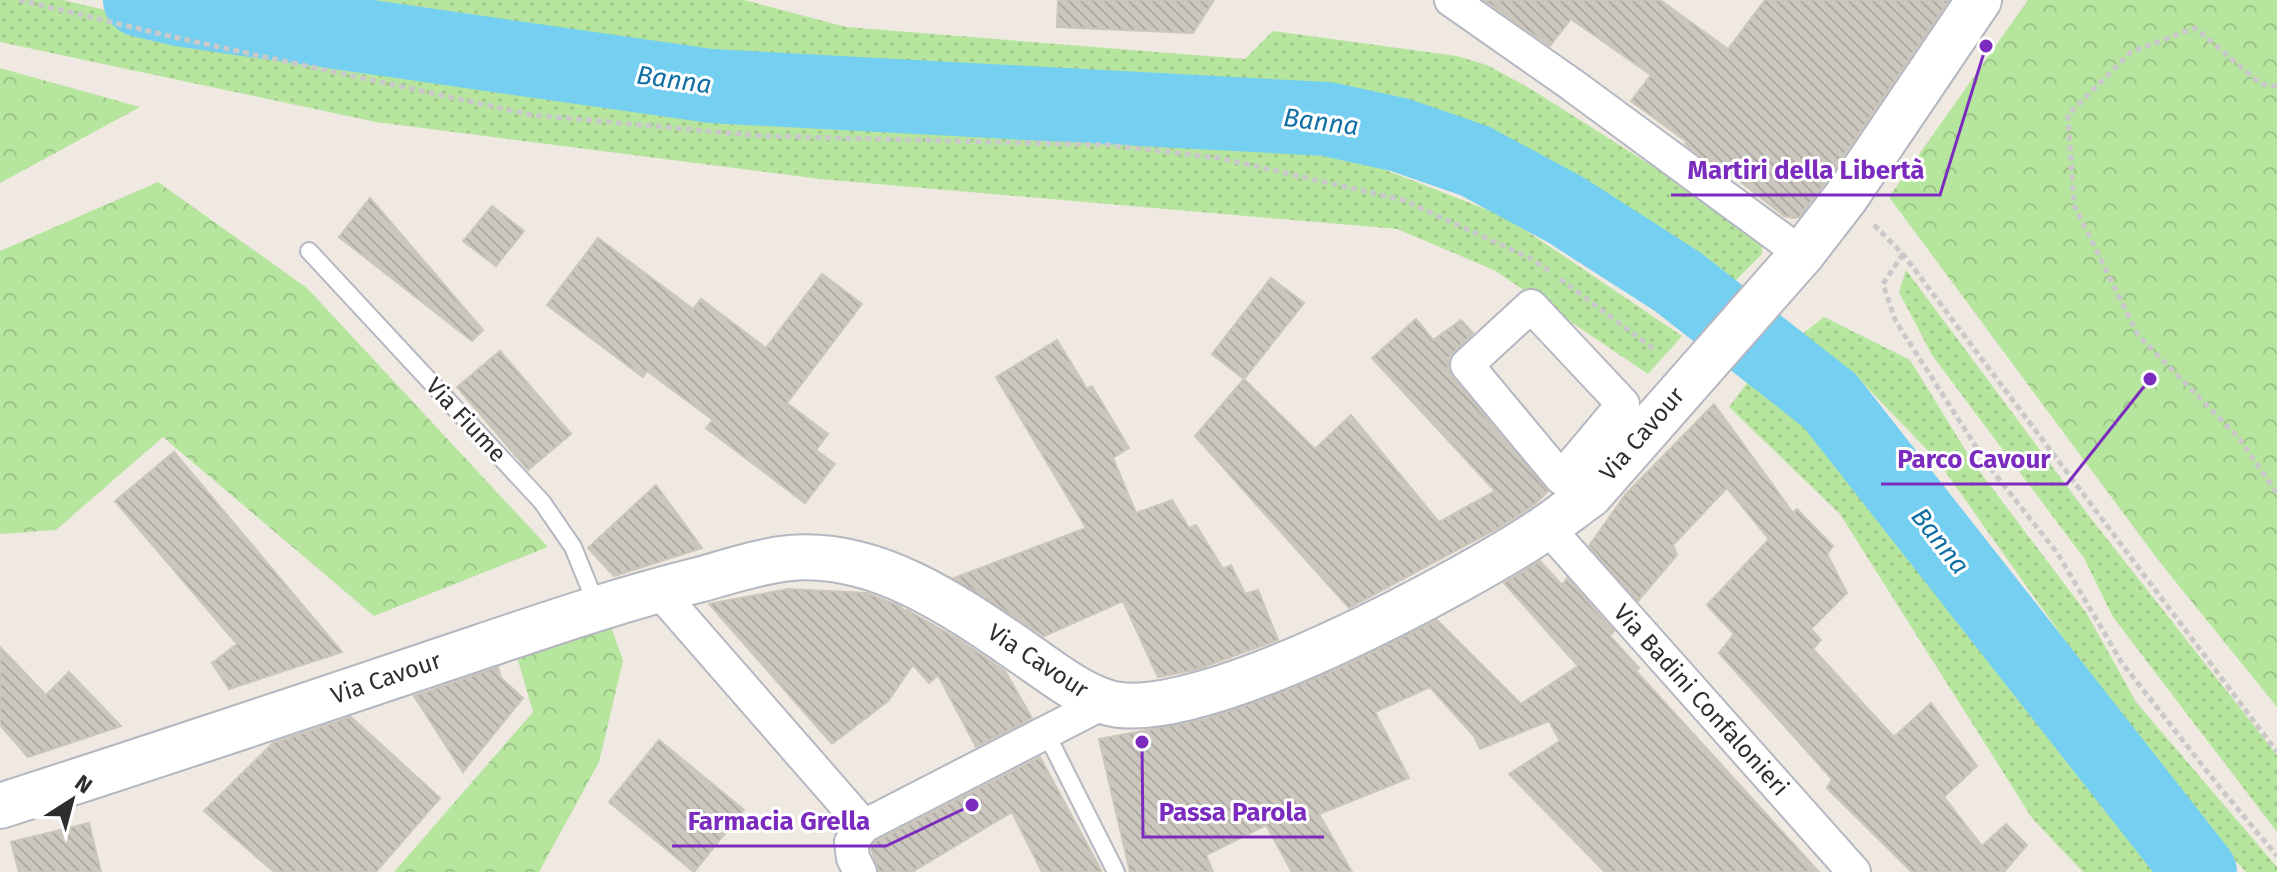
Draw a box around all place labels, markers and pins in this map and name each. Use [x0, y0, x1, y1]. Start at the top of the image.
callout: Martiri della Libertà [1671, 145, 1940, 195]
callout: Parco Cavour [1881, 434, 2067, 484]
callout: Passa Parola [1143, 787, 1324, 837]
callout: Farmacia Grella [672, 796, 886, 846]

